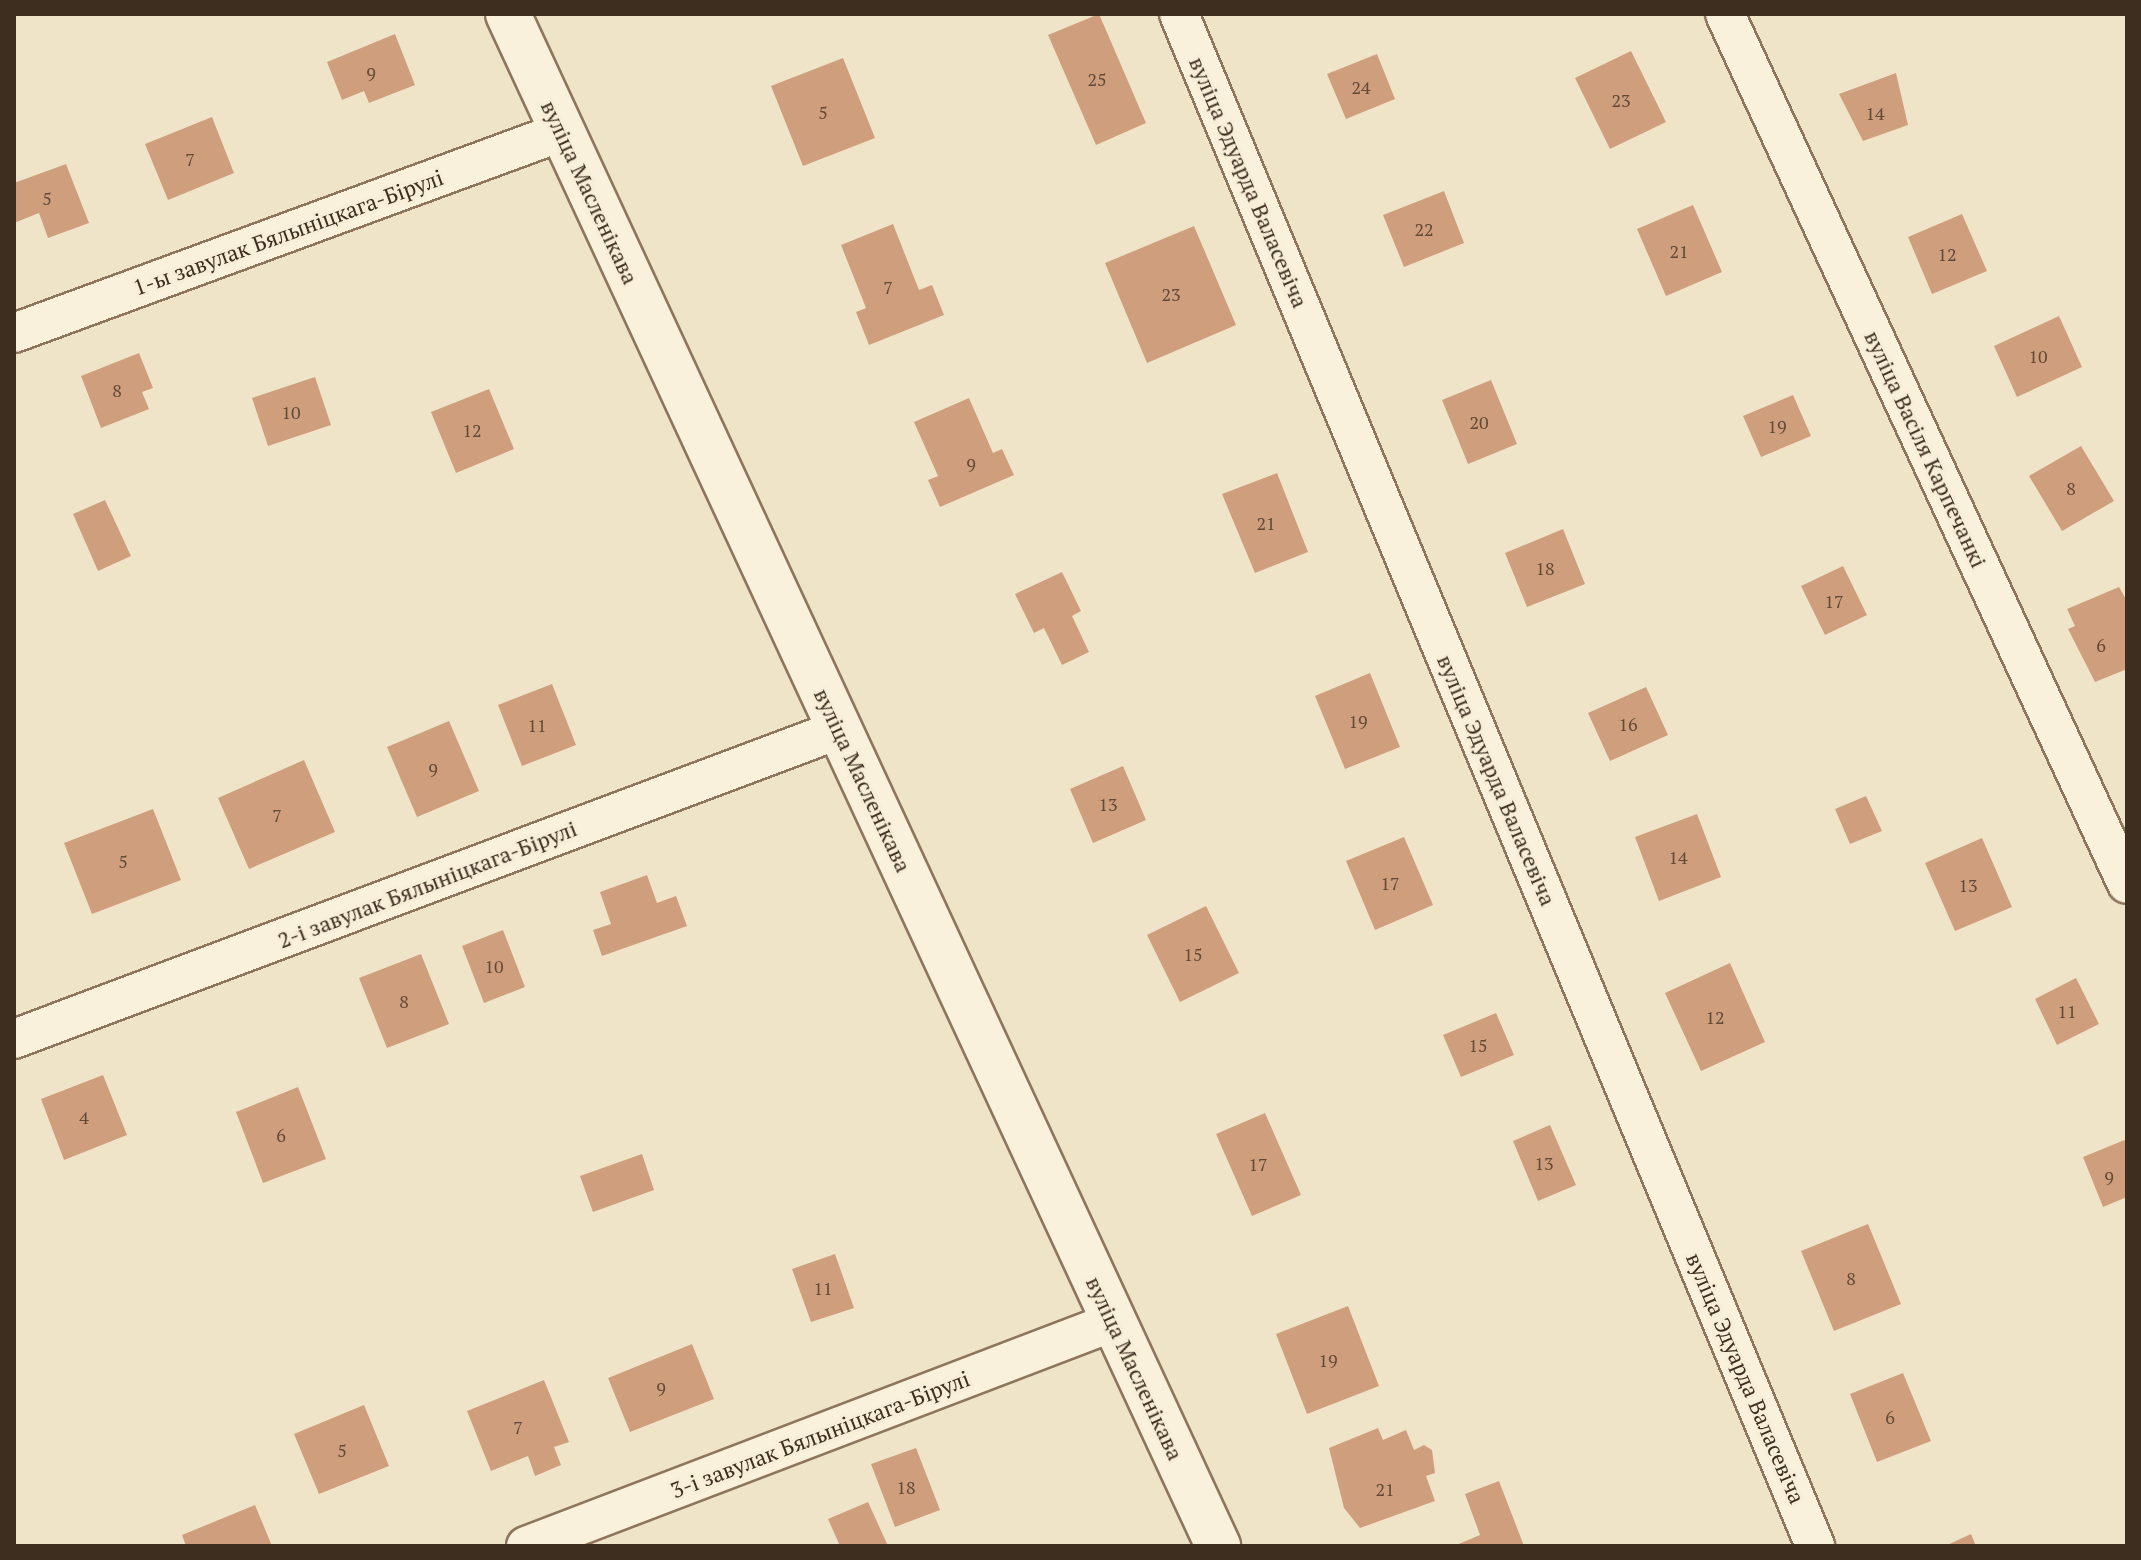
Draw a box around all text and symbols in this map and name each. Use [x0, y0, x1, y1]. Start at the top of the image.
street label: вуліца Эдуарда Валасевіча [1184, 53, 1314, 311]
house number: 9 [366, 62, 376, 84]
house number: 25 [1087, 68, 1107, 90]
house number: 24 [1351, 76, 1371, 98]
house number: 23 [1611, 89, 1631, 111]
street label: вуліца Масленікава [536, 96, 644, 288]
house number: 5 [818, 101, 828, 123]
house number: 14 [1865, 102, 1885, 124]
house number: 7 [185, 148, 195, 170]
street label: 1-ы завулак Бялыніцкага-Бірулі [129, 164, 447, 300]
house number: 5 [42, 187, 52, 209]
house number: 22 [1414, 218, 1434, 240]
house number: 21 [1669, 240, 1689, 262]
house number: 12 [1937, 243, 1957, 265]
house number: 7 [883, 276, 893, 298]
house number: 23 [1161, 283, 1181, 305]
street label: вуліца Васіля Карпечанкі [1859, 326, 1993, 572]
house number: 10 [2028, 345, 2048, 367]
house number: 8 [112, 379, 122, 401]
house number: 10 [281, 401, 301, 423]
house number: 20 [1469, 411, 1489, 433]
house number: 19 [1767, 415, 1787, 437]
house number: 12 [462, 419, 482, 441]
house number: 9 [966, 453, 976, 475]
house number: 8 [2066, 477, 2076, 499]
house number: 21 [1256, 512, 1276, 534]
house number: 18 [1535, 557, 1555, 579]
house number: 17 [1824, 590, 1844, 612]
house number: 6 [2096, 634, 2106, 656]
street label: вуліца Эдуарда Валасевіча [1432, 651, 1562, 909]
street label: вуліца Масленікава [809, 684, 917, 876]
house number: 19 [1348, 710, 1368, 732]
house number: 16 [1618, 713, 1638, 735]
house number: 11 [527, 714, 547, 736]
house number: 9 [428, 758, 438, 780]
house number: 13 [1098, 793, 1118, 815]
house number: 7 [272, 804, 282, 826]
street label: 2-і завулак Бялыніцкага-Бірулі [274, 815, 580, 953]
house number: 14 [1668, 846, 1688, 868]
house number: 5 [118, 850, 128, 872]
house number: 17 [1380, 872, 1400, 894]
house number: 13 [1958, 874, 1978, 896]
house number: 15 [1183, 943, 1203, 965]
house number: 10 [484, 955, 504, 977]
house number: 8 [399, 990, 409, 1012]
house number: 11 [2057, 1000, 2077, 1022]
house number: 12 [1705, 1006, 1725, 1028]
house number: 15 [1468, 1034, 1488, 1056]
house number: 4 [79, 1106, 89, 1128]
house number: 6 [276, 1124, 286, 1146]
house number: 13 [1534, 1152, 1554, 1174]
house number: 17 [1248, 1153, 1268, 1175]
house number: 9 [2104, 1166, 2114, 1188]
street label: вуліца Эдуарда Валасевіча [1681, 1249, 1811, 1507]
house number: 8 [1846, 1267, 1856, 1289]
street label: вуліца Масленікава [1081, 1272, 1189, 1464]
house number: 11 [813, 1277, 833, 1299]
house number: 19 [1318, 1349, 1338, 1371]
street label: 3-і завулак Бялыніцкага-Бірулі [667, 1365, 973, 1503]
house number: 9 [656, 1377, 666, 1399]
house number: 6 [1885, 1406, 1895, 1428]
house number: 7 [513, 1416, 523, 1438]
house number: 5 [337, 1439, 347, 1461]
house number: 18 [896, 1476, 916, 1498]
house number: 21 [1375, 1478, 1395, 1500]

